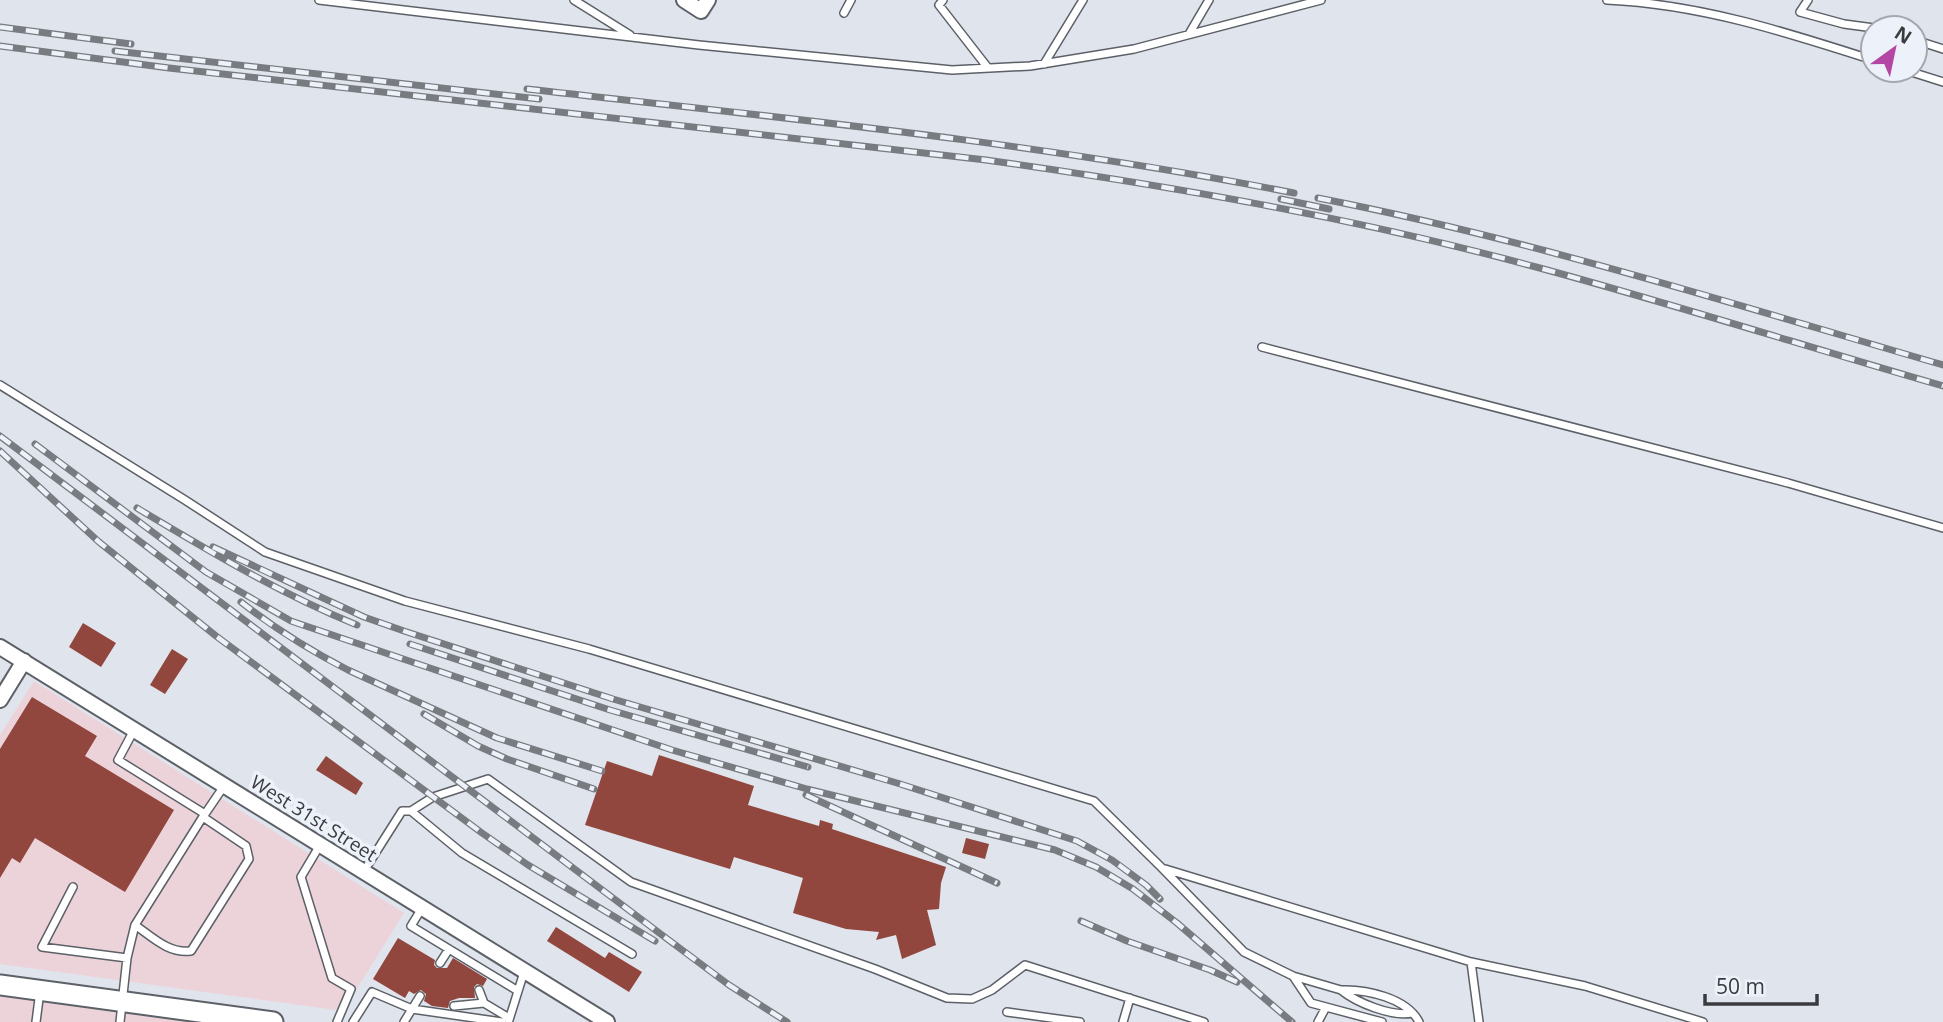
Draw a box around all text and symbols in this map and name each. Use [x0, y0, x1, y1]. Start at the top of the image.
north arrow [1859, 14, 1929, 84]
text: N [1890, 20, 1917, 50]
street label: West 31st Street [246, 769, 382, 867]
scale bar [1705, 962, 1817, 1006]
text: 50 m [1716, 972, 1765, 1000]

